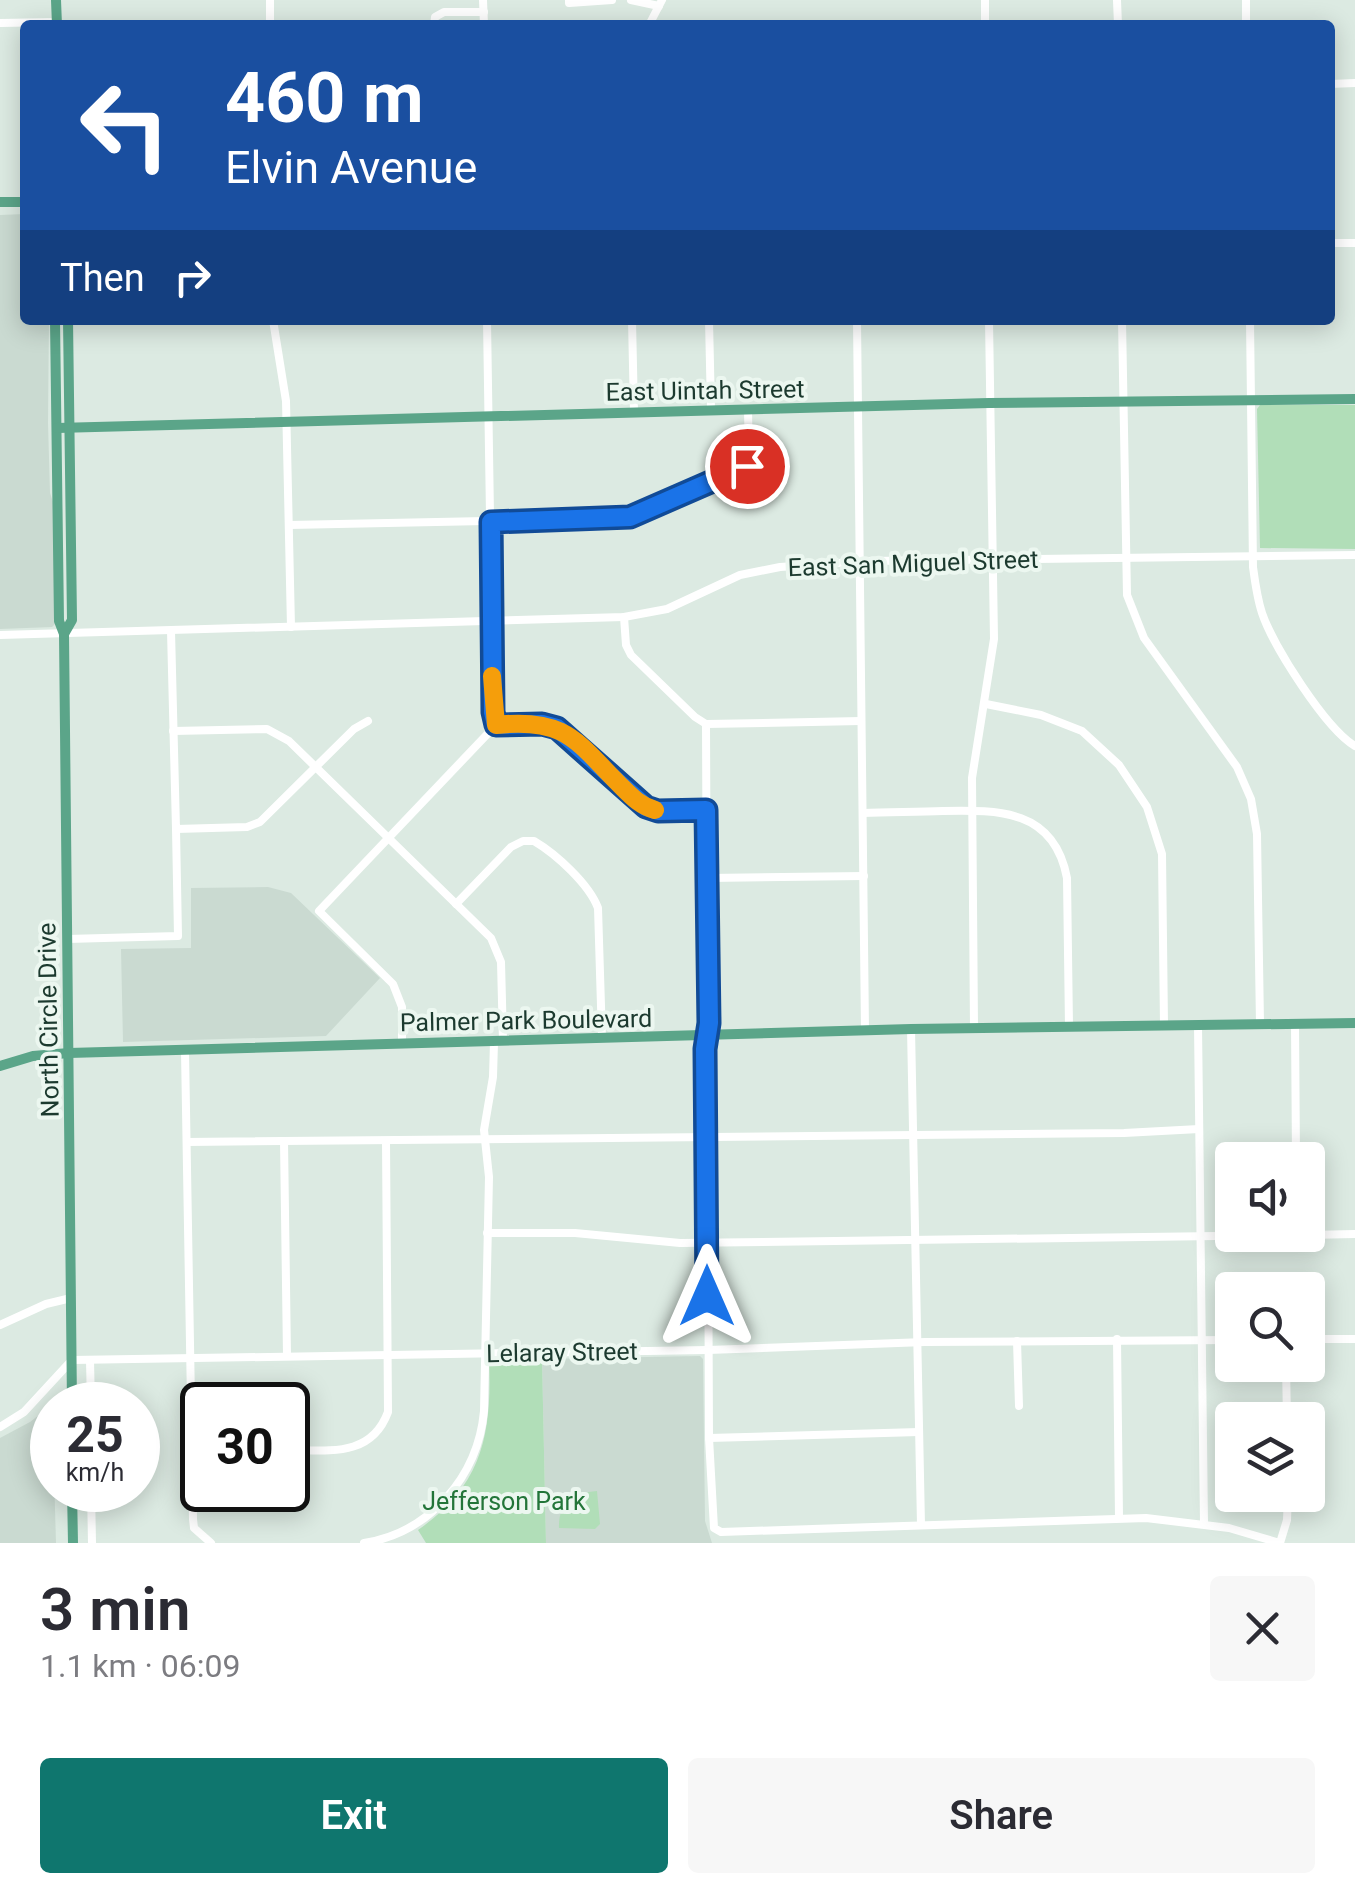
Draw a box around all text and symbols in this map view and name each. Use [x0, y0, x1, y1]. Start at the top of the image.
text: 460 m [225, 57, 424, 139]
icon: left [60, 60, 190, 190]
text: Elvin Avenue [225, 141, 477, 194]
icon: right [165, 250, 220, 305]
text: Then [60, 256, 145, 300]
street label: East Uintah Street [605, 374, 805, 407]
pin [705, 424, 790, 509]
icon: arrive [720, 439, 775, 494]
street label: East San Miguel Street [787, 545, 1039, 582]
street label: North Circle Drive [32, 922, 65, 1118]
street label: Palmer Park Boulevard [400, 1004, 652, 1037]
map controls [1215, 1142, 1325, 1512]
button: sound [1215, 1142, 1325, 1252]
position arrow [655, 1244, 759, 1348]
button: search [1215, 1272, 1325, 1382]
street label: Lelaray Street [486, 1337, 638, 1368]
speed limit sign: 30 [180, 1382, 310, 1512]
button: layers [1215, 1402, 1325, 1512]
text: 25 [66, 1406, 124, 1464]
text: km/h [66, 1458, 124, 1487]
park label: Jefferson Park [422, 1487, 586, 1516]
text: 3 min [40, 1574, 190, 1645]
button: close [1210, 1576, 1315, 1681]
text: 1.1 km · 06:09 [40, 1647, 241, 1685]
button: Exit [40, 1758, 668, 1873]
button: Share [688, 1758, 1315, 1873]

